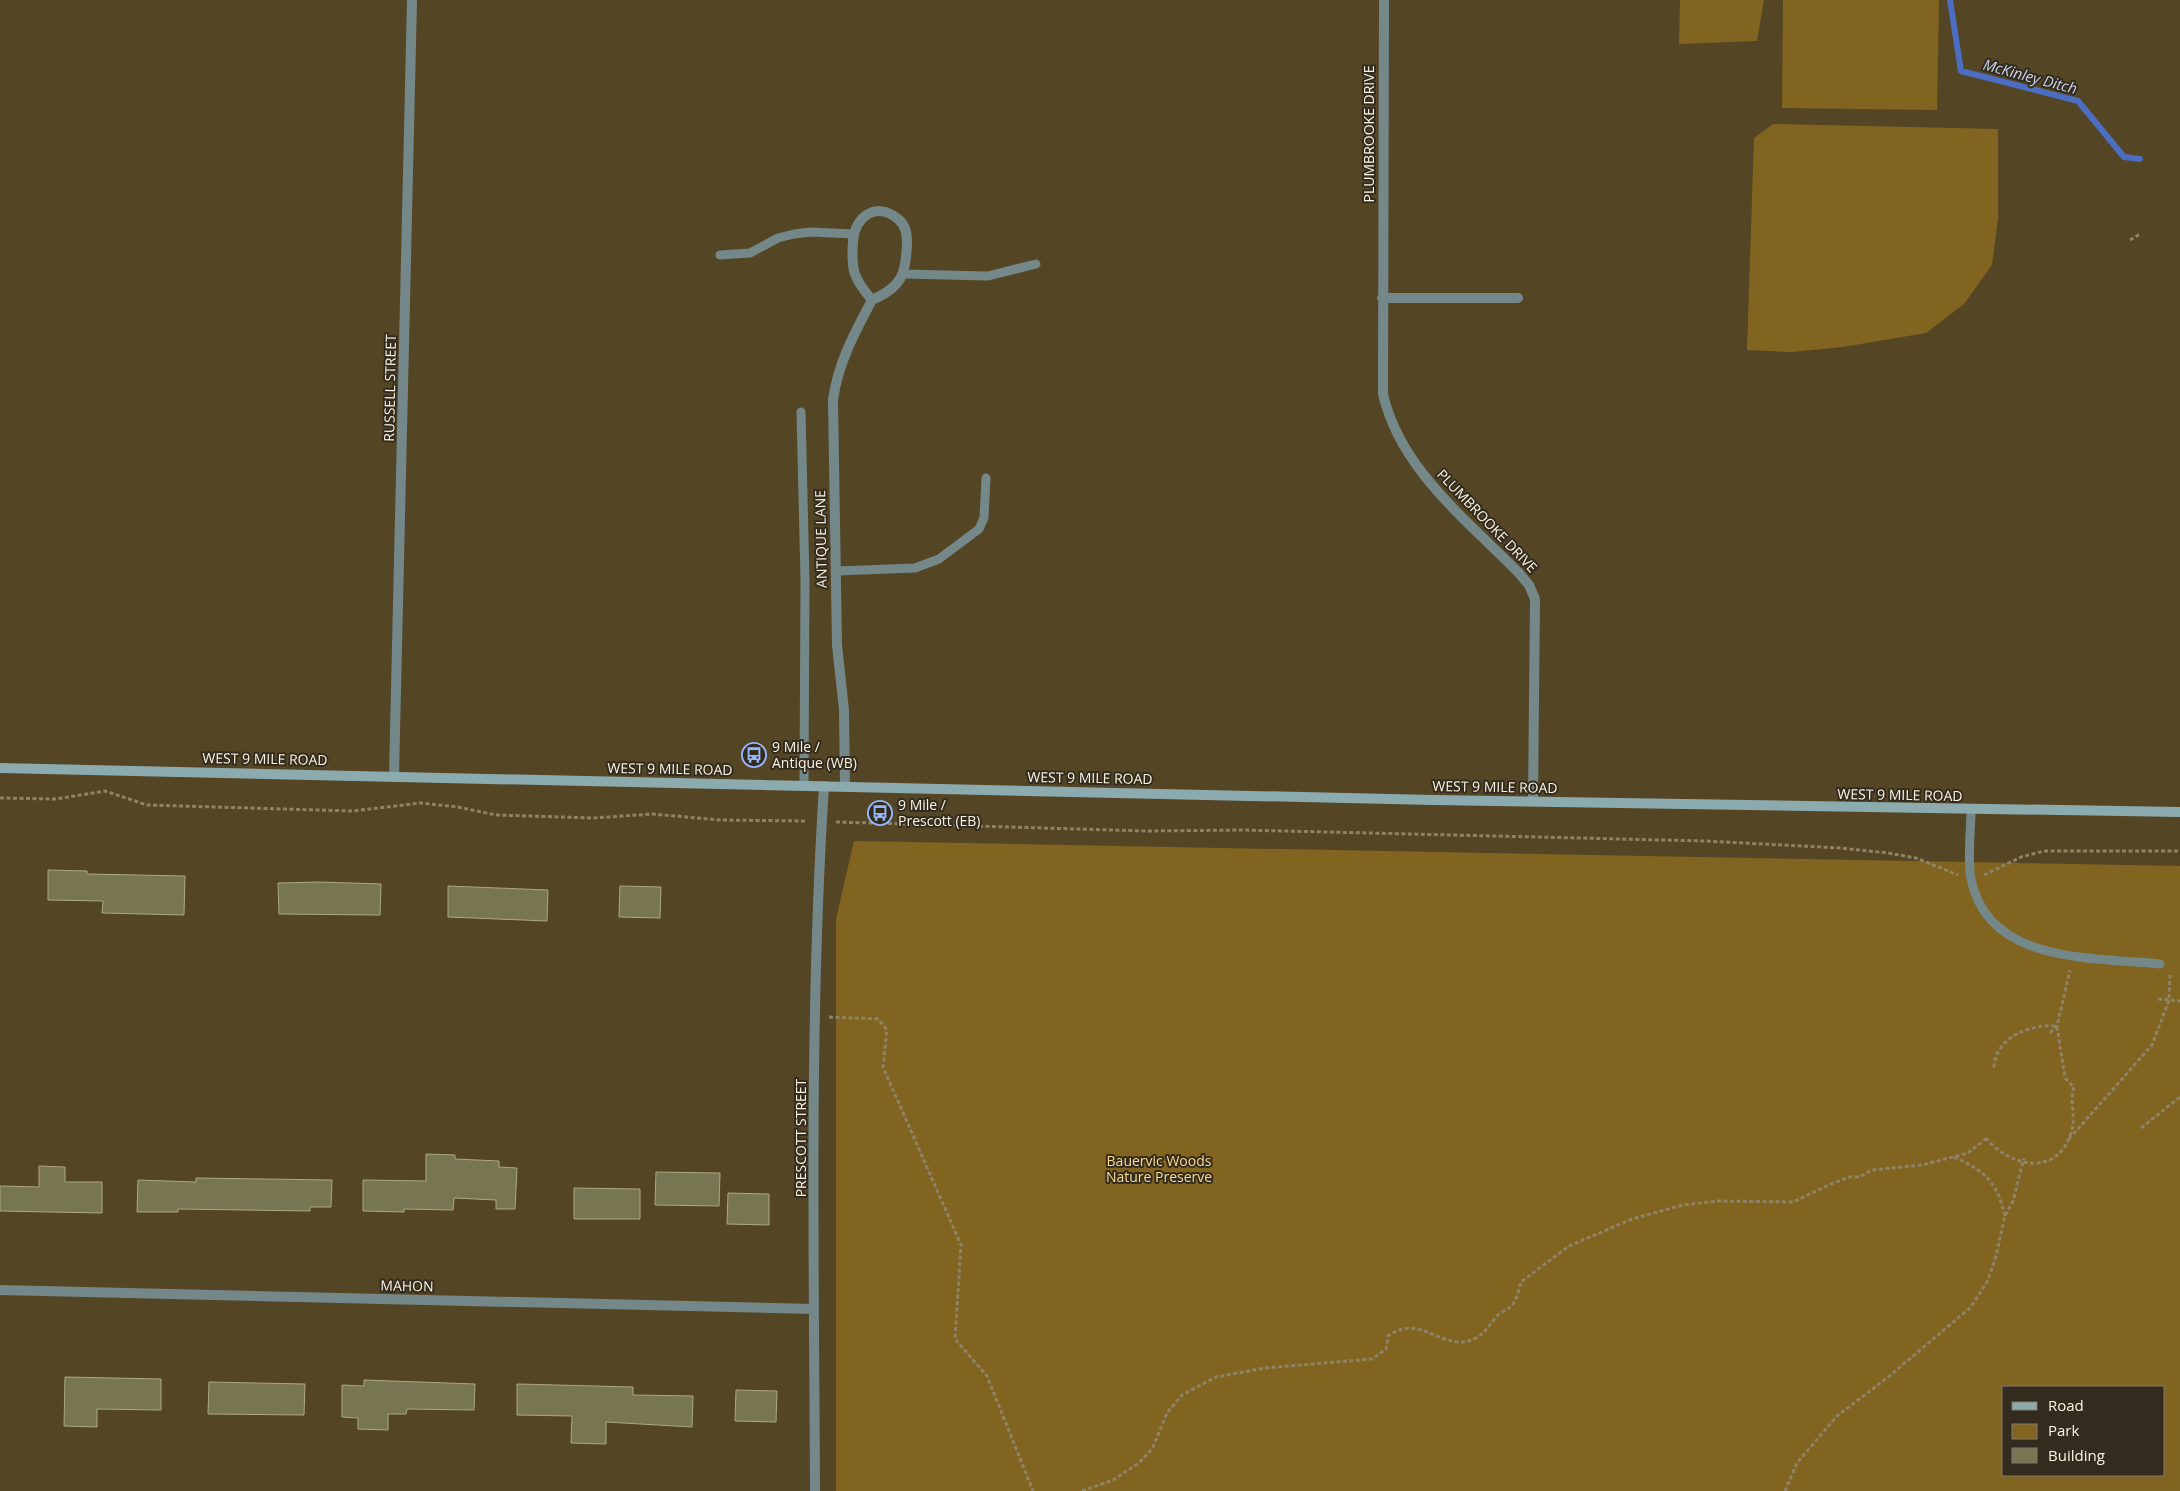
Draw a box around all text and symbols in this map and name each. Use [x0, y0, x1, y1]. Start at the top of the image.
water label: McKinley Ditch [1981, 54, 2079, 98]
street label: PLUMBROOKE DRIVE [1359, 66, 1378, 202]
street label: RUSSELL STREET [379, 334, 400, 442]
street label: PLUMBROOKE DRIVE [1433, 465, 1542, 576]
street label: ANTIQUE LANE [810, 490, 831, 588]
place label: 9 Mile / Antique (WB) [772, 737, 857, 772]
bus stop icon: 9 Mile / Antique (WB) [741, 742, 767, 768]
street label: WEST 9 MILE ROAD [202, 748, 328, 769]
street label: WEST 9 MILE ROAD [607, 758, 733, 779]
street label: WEST 9 MILE ROAD [1027, 767, 1153, 788]
street label: WEST 9 MILE ROAD [1432, 776, 1558, 797]
street label: WEST 9 MILE ROAD [1837, 784, 1963, 805]
place label: 9 Mile / Prescott (EB) [898, 795, 981, 830]
bus stop icon: 9 Mile / Prescott (EB) [867, 800, 893, 826]
street label: PRESCOTT STREET [791, 1078, 810, 1197]
park label: Bauervic Woods Nature Preserve [1106, 1151, 1212, 1186]
street label: MAHON [380, 1276, 434, 1295]
legend [2002, 1386, 2165, 1476]
text: Road [2048, 1395, 2084, 1415]
text: Park [2048, 1420, 2079, 1440]
text: Building [2048, 1445, 2105, 1465]

